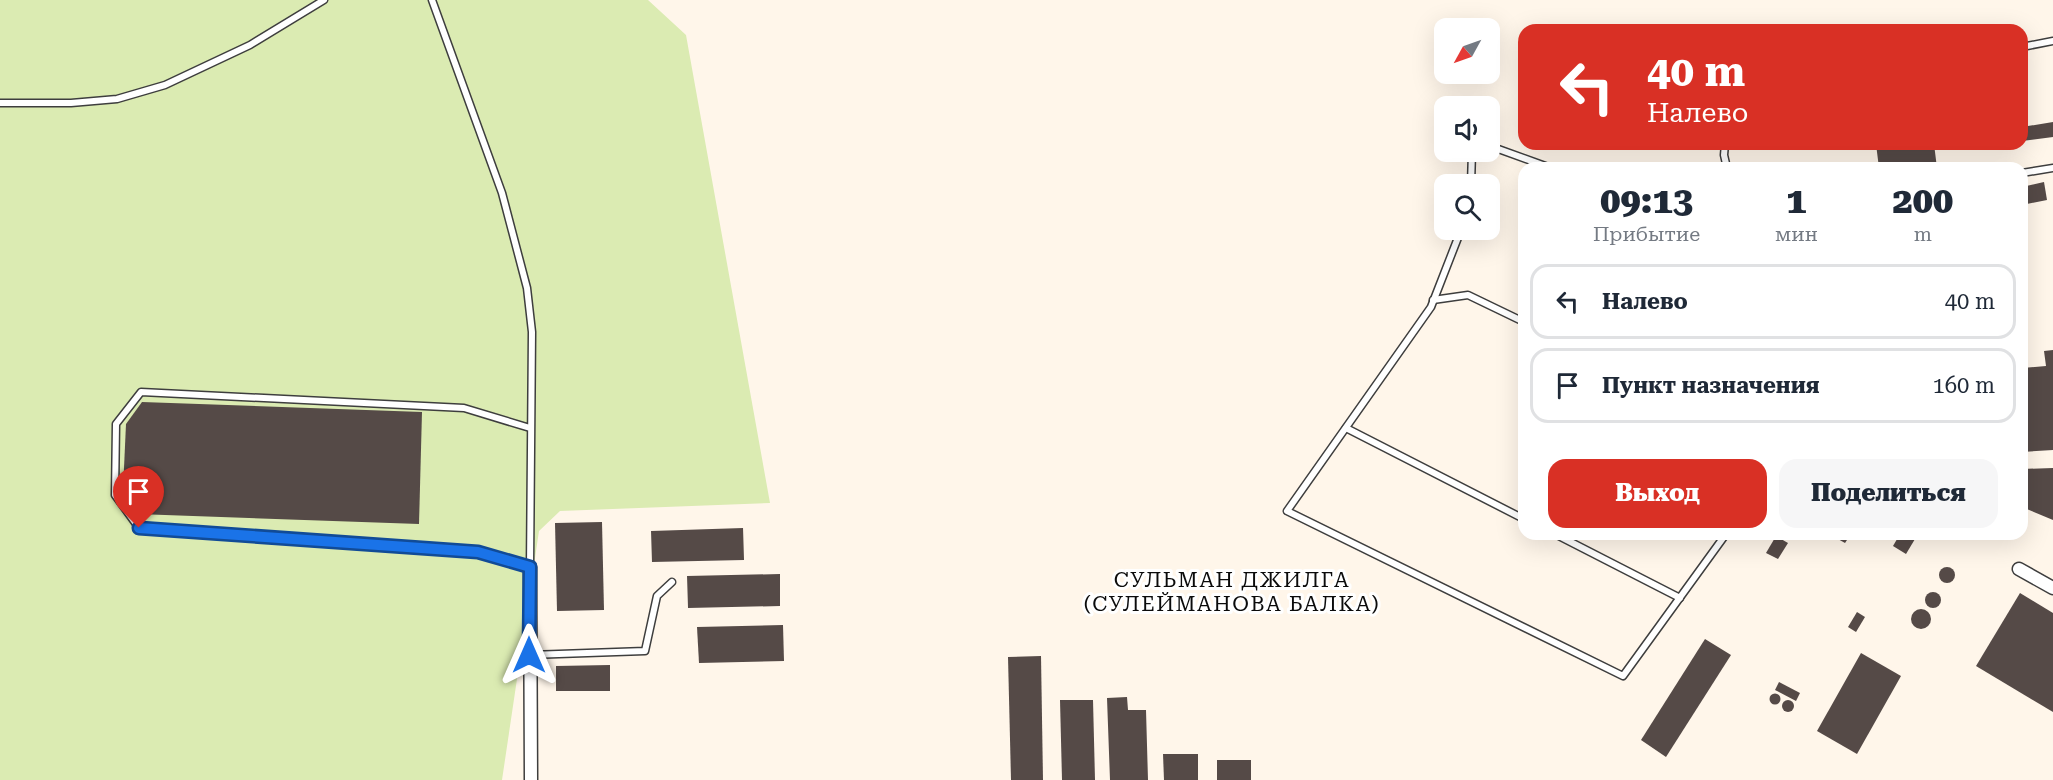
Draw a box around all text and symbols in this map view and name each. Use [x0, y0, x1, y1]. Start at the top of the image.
north arrow [1434, 18, 1500, 84]
map controls [1434, 18, 1500, 240]
text: 40 m [1647, 47, 1745, 96]
icon: left [1548, 48, 1626, 126]
button: sound [1434, 96, 1500, 162]
text: Налево [1647, 97, 1748, 129]
button: search [1434, 174, 1500, 240]
text: 09:13 [1600, 180, 1693, 222]
text: 1 [1786, 180, 1806, 222]
text: 200 [1893, 180, 1953, 222]
text: Прибытие [1593, 222, 1700, 246]
text: мин [1775, 222, 1818, 246]
text: m [1914, 222, 1932, 246]
icon: left [1551, 285, 1584, 318]
text: Налево [1602, 289, 1688, 314]
text: 40 m [1945, 289, 1995, 314]
icon: arrive [1551, 369, 1584, 402]
text: Пункт назначения [1602, 373, 1820, 398]
text: 160 m [1932, 373, 1995, 398]
button: Выход [1548, 459, 1767, 528]
button: Поделиться [1779, 459, 1998, 528]
pin [113, 466, 164, 528]
icon: arrive [122, 475, 155, 508]
district label: СУЛЬМАН ДЖИЛГА (СУЛЕЙМАНОВА БАЛКА) [1084, 568, 1380, 616]
position arrow [497, 623, 561, 687]

